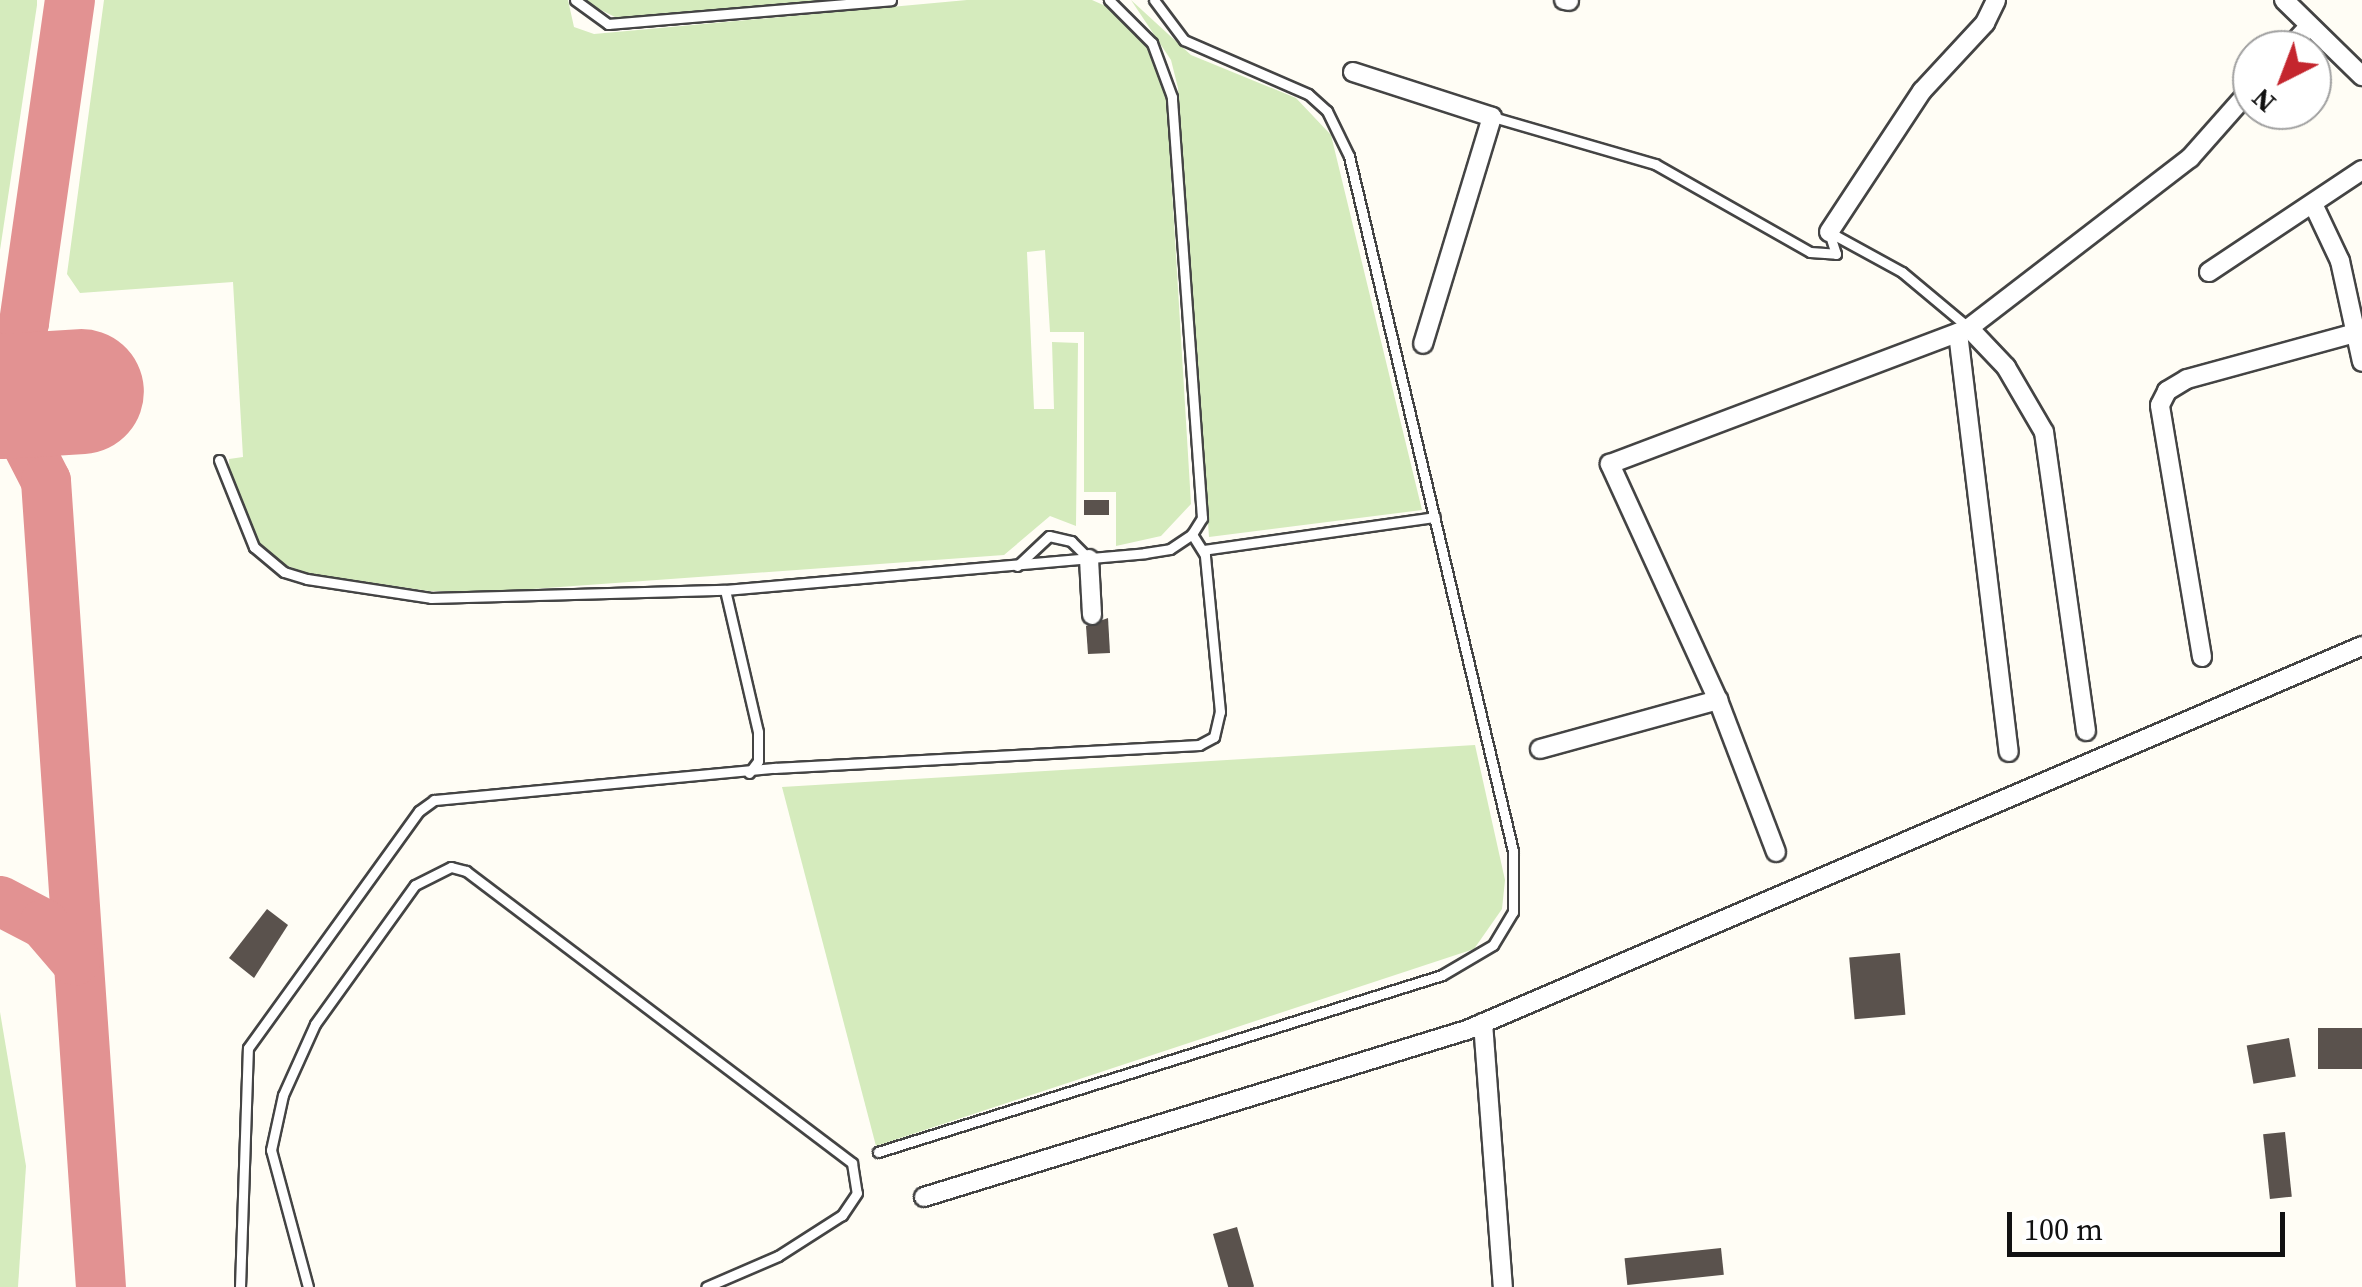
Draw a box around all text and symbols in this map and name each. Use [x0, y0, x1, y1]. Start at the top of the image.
north arrow [2232, 30, 2332, 130]
text: N [2243, 80, 2284, 122]
scale bar [2012, 1192, 2290, 1254]
text: 100 m [2024, 1209, 2103, 1250]

